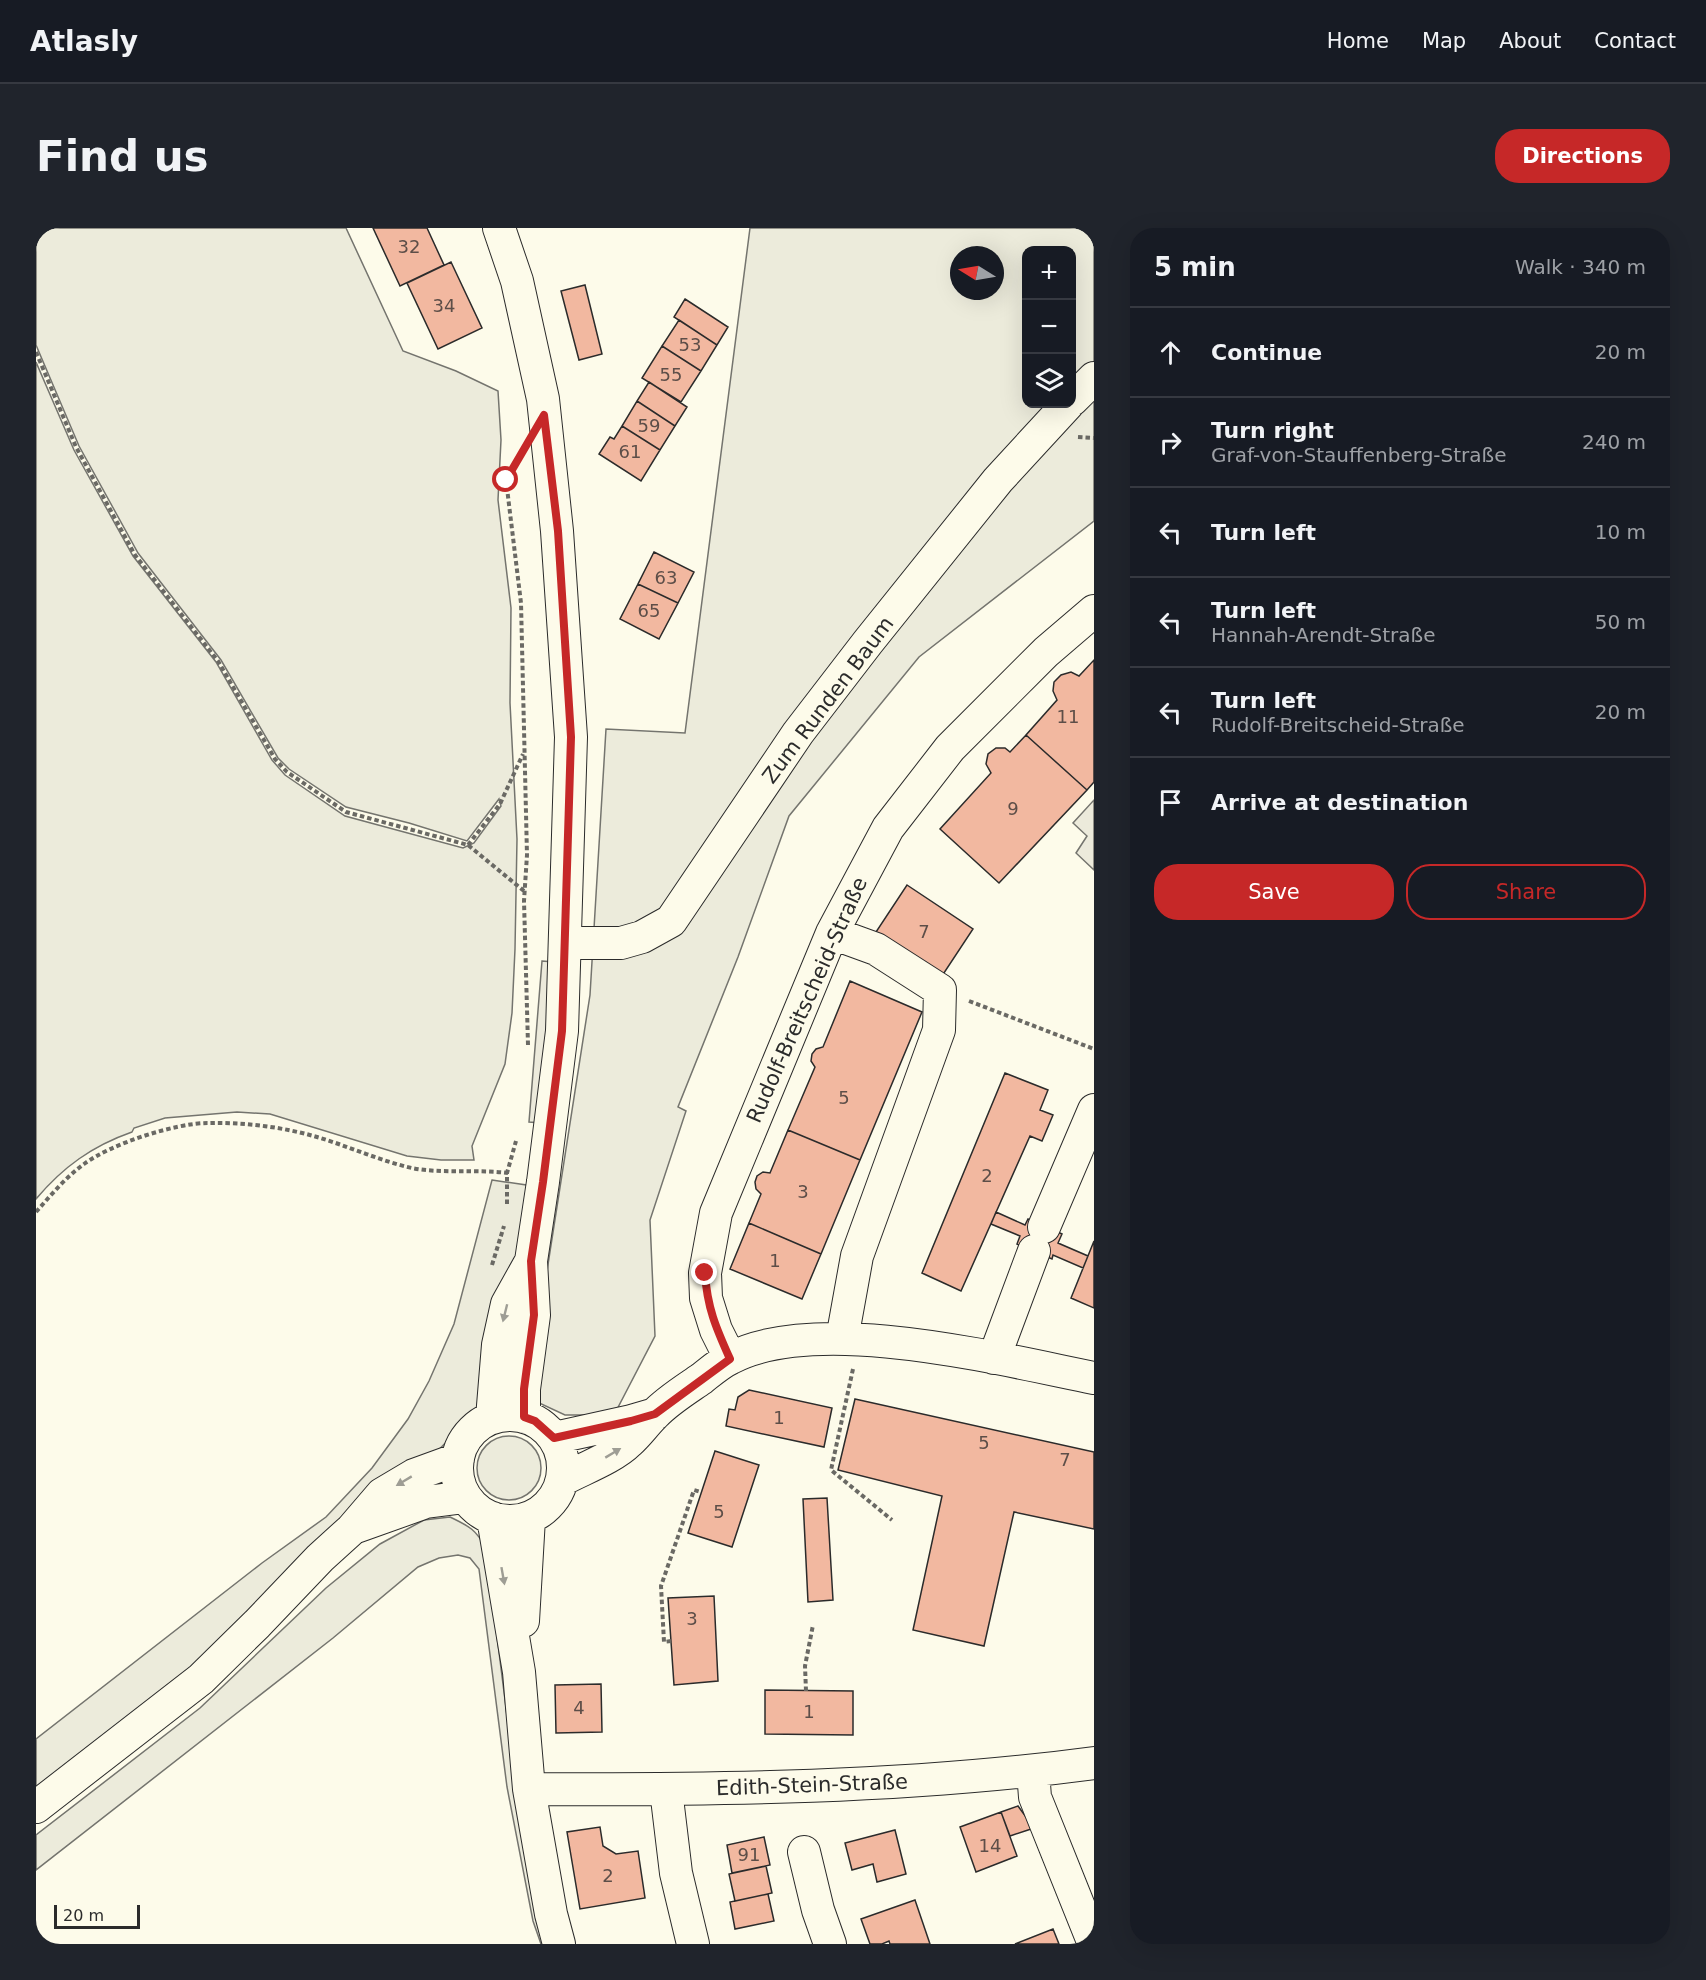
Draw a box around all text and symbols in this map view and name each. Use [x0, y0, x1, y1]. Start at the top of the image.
text: Atlasly [30, 25, 138, 58]
text: Home [1327, 29, 1389, 53]
text: Map [1422, 29, 1466, 53]
text: About [1499, 29, 1561, 53]
text: Contact [1594, 29, 1676, 53]
button: Directions [1495, 129, 1670, 183]
text: Find us [36, 132, 209, 181]
house number: 32 [398, 236, 420, 257]
north arrow [950, 246, 1004, 300]
map controls [1022, 246, 1076, 408]
button: + [1022, 246, 1076, 300]
text: 5 min [1154, 252, 1236, 282]
text: Walk · 340 m [1515, 255, 1646, 279]
house number: 34 [433, 295, 455, 316]
button: − [1022, 300, 1076, 354]
house number: 53 [679, 334, 701, 355]
icon: ahead [1154, 336, 1187, 369]
text: Continue [1211, 340, 1322, 365]
text: 20 m [1595, 340, 1646, 364]
button: layers [1022, 354, 1076, 408]
house number: 55 [660, 364, 682, 385]
house number: 59 [638, 415, 660, 436]
text: Turn right [1211, 418, 1334, 443]
icon: right [1154, 426, 1187, 459]
text: 240 m [1582, 430, 1646, 454]
house number: 61 [619, 441, 641, 462]
text: Graf-von-Stauffenberg-Straße [1211, 443, 1507, 467]
route start [492, 466, 518, 492]
icon: left [1154, 516, 1187, 549]
text: Turn left [1211, 520, 1316, 545]
text: 10 m [1595, 520, 1646, 544]
house number: 63 [655, 567, 677, 588]
text: Turn left [1211, 598, 1316, 623]
house number: 65 [638, 600, 660, 621]
icon: left [1154, 606, 1187, 639]
text: 50 m [1595, 610, 1646, 634]
street label: Zum Runden Baum [758, 612, 898, 788]
text: Hannah-Arendt-Straße [1211, 623, 1435, 647]
text: Turn left [1211, 688, 1316, 713]
icon: left [1154, 696, 1187, 729]
text: 20 m [1595, 700, 1646, 724]
house number: 11 [1057, 706, 1079, 727]
text: Rudolf-Breitscheid-Straße [1211, 713, 1465, 737]
icon: arrive [1154, 786, 1187, 819]
text: Arrive at destination [1211, 790, 1468, 815]
house number: 9 [1007, 798, 1019, 819]
button: Save [1154, 864, 1394, 920]
button: Share [1406, 864, 1646, 920]
street label: Rudolf-Breitscheid-Straße [742, 873, 872, 1127]
house number: 7 [918, 921, 930, 942]
house number: 5 [838, 1087, 850, 1108]
house number: 2 [981, 1165, 993, 1186]
house number: 3 [797, 1181, 809, 1202]
house number: 1 [769, 1250, 781, 1271]
route end [691, 1259, 717, 1285]
one-way arrow [500, 1304, 510, 1322]
house number: 1 [773, 1407, 785, 1428]
house number: 5 [978, 1432, 990, 1453]
one-way arrow [605, 1447, 621, 1458]
house number: 7 [1059, 1449, 1071, 1470]
one-way arrow [395, 1476, 412, 1486]
house number: 5 [713, 1501, 725, 1522]
one-way arrow [499, 1567, 508, 1586]
house number: 3 [686, 1608, 698, 1629]
house number: 4 [573, 1697, 585, 1718]
house number: 1 [803, 1701, 815, 1722]
street label: Edith-Stein-Straße [716, 1770, 908, 1800]
house number: 14 [979, 1835, 1001, 1856]
house number: 91 [738, 1844, 760, 1865]
house number: 2 [602, 1865, 614, 1886]
scale bar [54, 1902, 140, 1930]
text: 20 m [63, 1906, 104, 1925]

